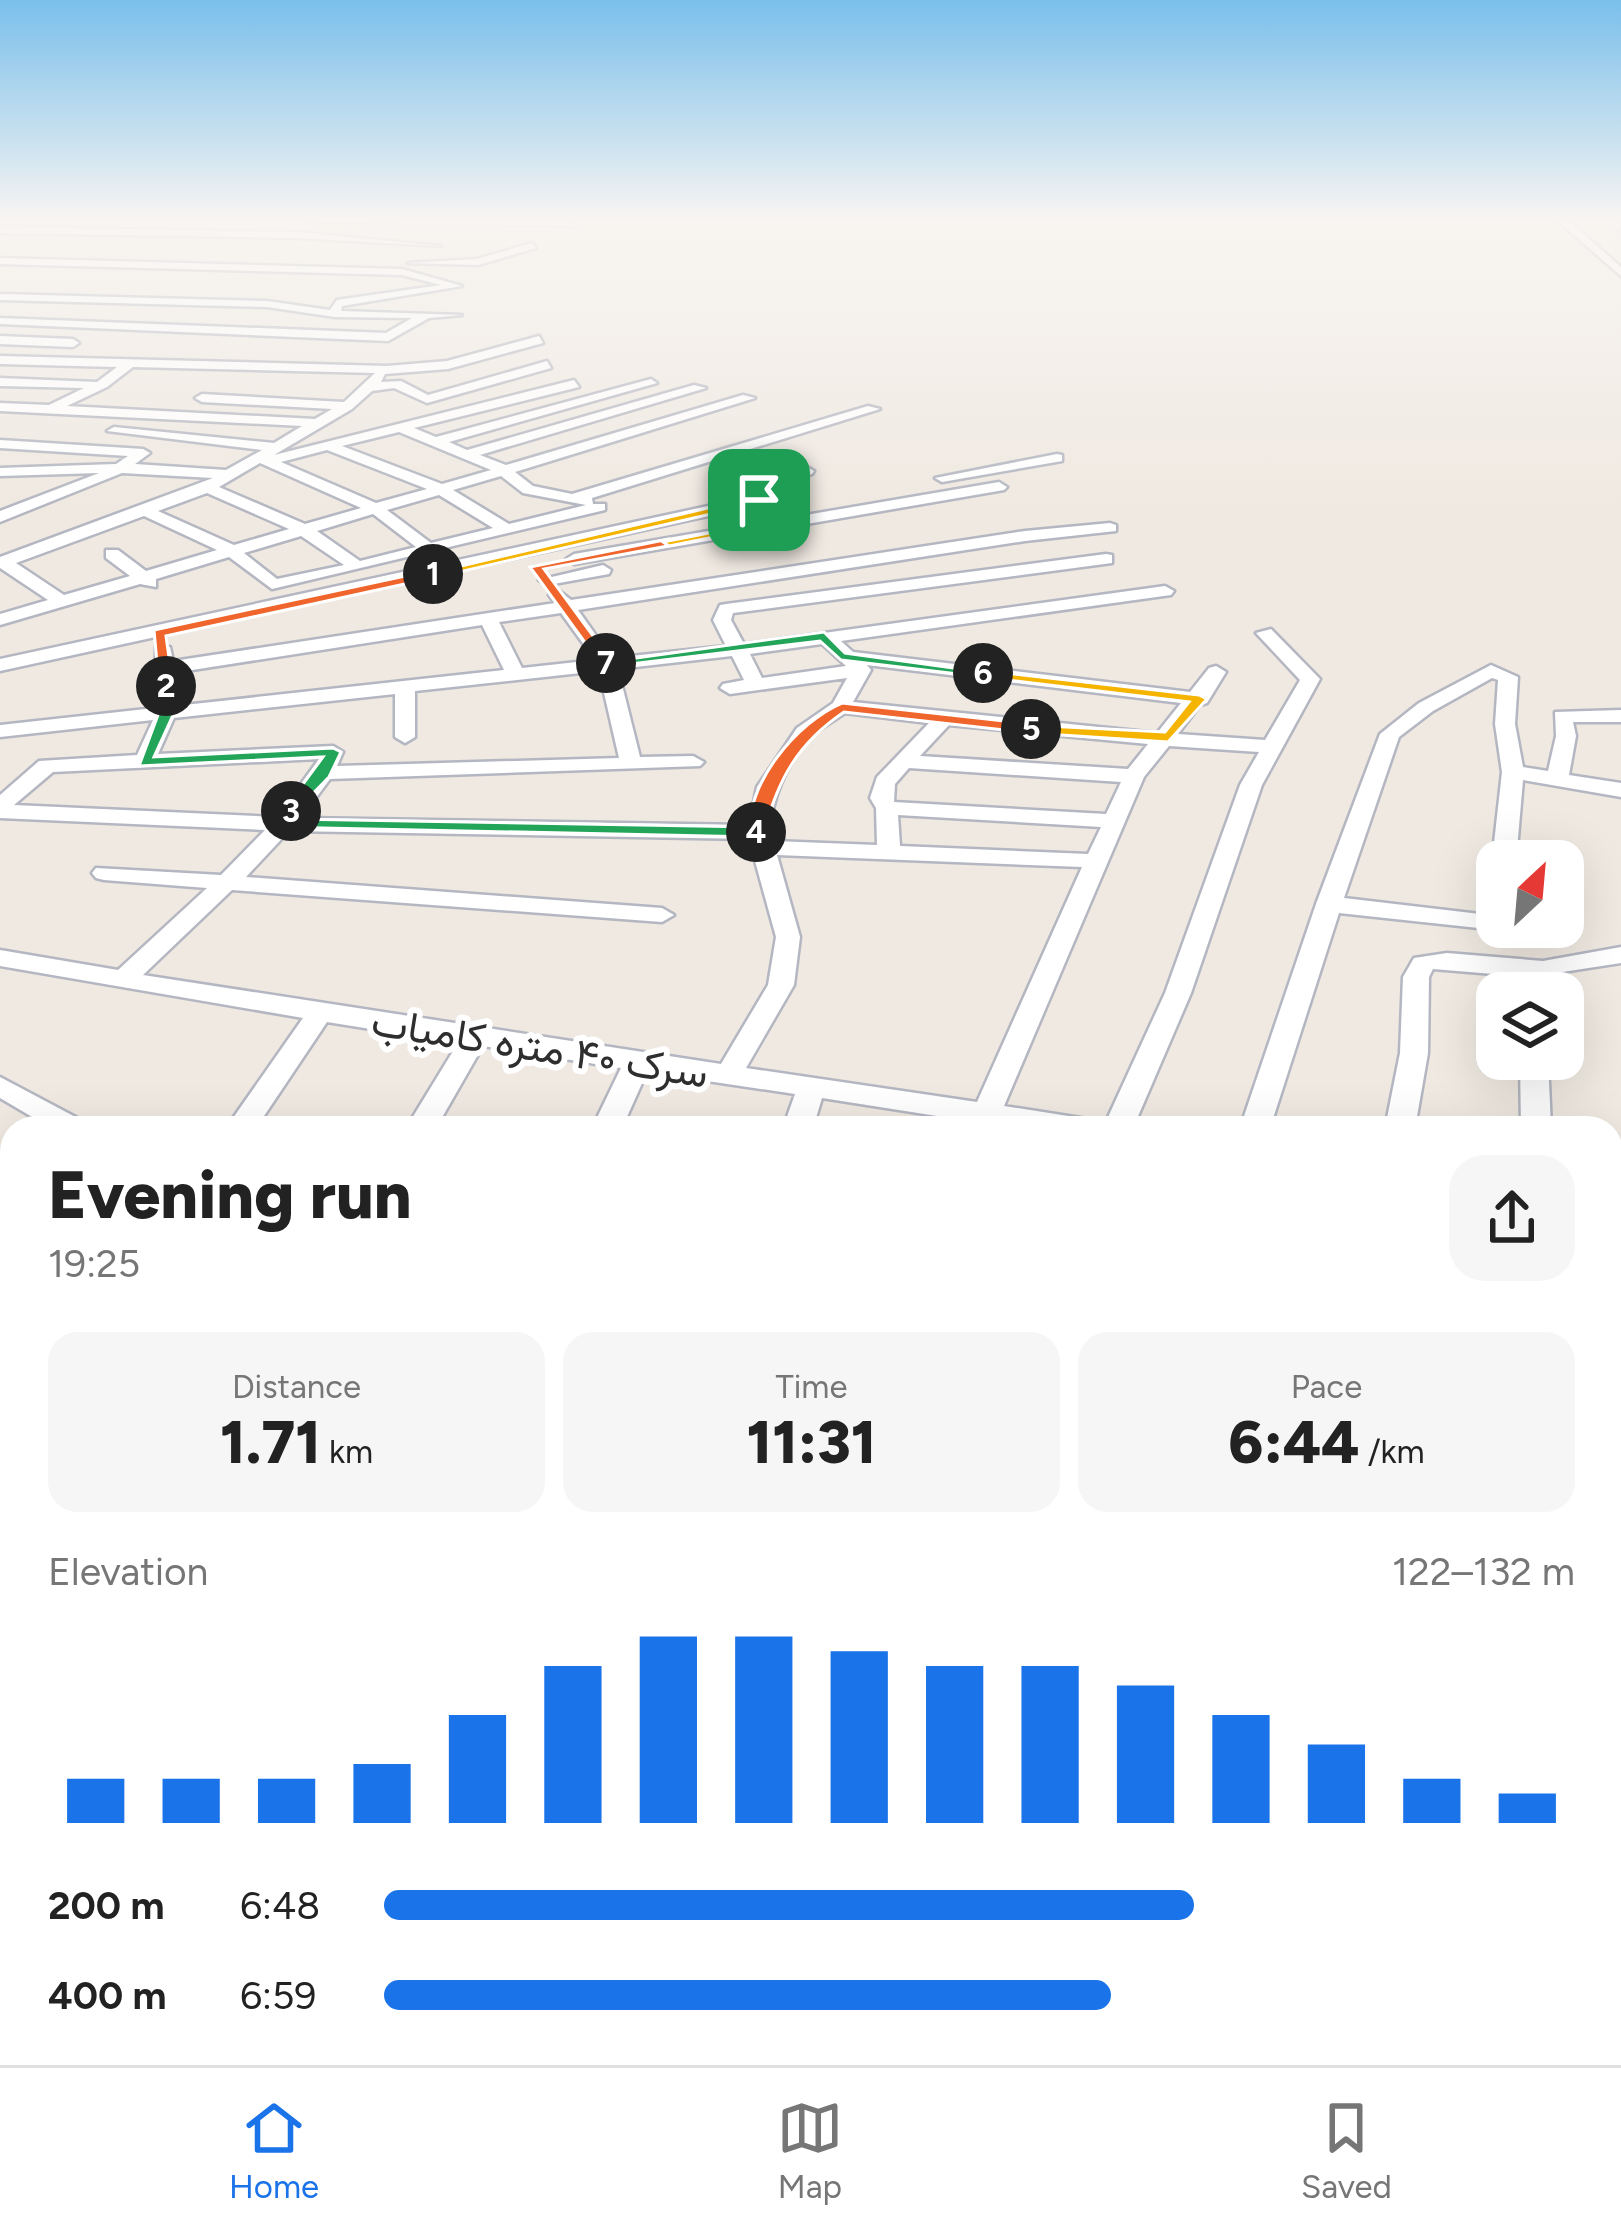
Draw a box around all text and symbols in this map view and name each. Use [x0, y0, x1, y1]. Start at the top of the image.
pin [708, 449, 810, 551]
icon: arrive [726, 467, 792, 533]
pin: 1 [403, 544, 463, 604]
text: 1 [426, 554, 440, 593]
pin: 7 [576, 633, 636, 693]
text: 7 [597, 643, 615, 682]
pin: 6 [953, 643, 1013, 703]
text: 6 [973, 653, 993, 692]
pin: 2 [136, 656, 196, 716]
text: 2 [156, 666, 176, 705]
pin: 5 [1001, 699, 1061, 759]
text: 5 [1021, 709, 1041, 748]
pin: 3 [261, 781, 321, 841]
text: 3 [282, 791, 300, 830]
pin: 4 [726, 802, 786, 862]
text: 4 [746, 812, 766, 851]
north arrow [1476, 840, 1584, 948]
map controls [1476, 840, 1584, 1080]
button: layers [1476, 972, 1584, 1080]
street label: سرک ۴۰ متره کامیاب [368, 995, 712, 1100]
text: Evening run [48, 1155, 412, 1235]
button: share [1449, 1155, 1575, 1281]
text: 19:25 [48, 1240, 140, 1287]
text: Distance [232, 1367, 361, 1406]
text: Time [776, 1367, 847, 1406]
text: Pace [1291, 1367, 1362, 1406]
text: 1.71 [220, 1406, 321, 1478]
text: 11:31 [747, 1406, 876, 1478]
text: 6:44 [1228, 1406, 1360, 1478]
text: km [321, 1432, 373, 1471]
text: /km [1360, 1432, 1425, 1471]
text: Elevation [48, 1548, 208, 1595]
text: 122–132 m [1392, 1548, 1575, 1595]
text: 200 m [48, 1882, 164, 1929]
text: 6:48 [240, 1882, 320, 1929]
text: 400 m [48, 1972, 167, 2019]
text: 6:59 [240, 1972, 316, 2019]
tab: Home [229, 2095, 319, 2206]
tab: Map [777, 2095, 843, 2206]
tab: Saved [1301, 2095, 1392, 2206]

